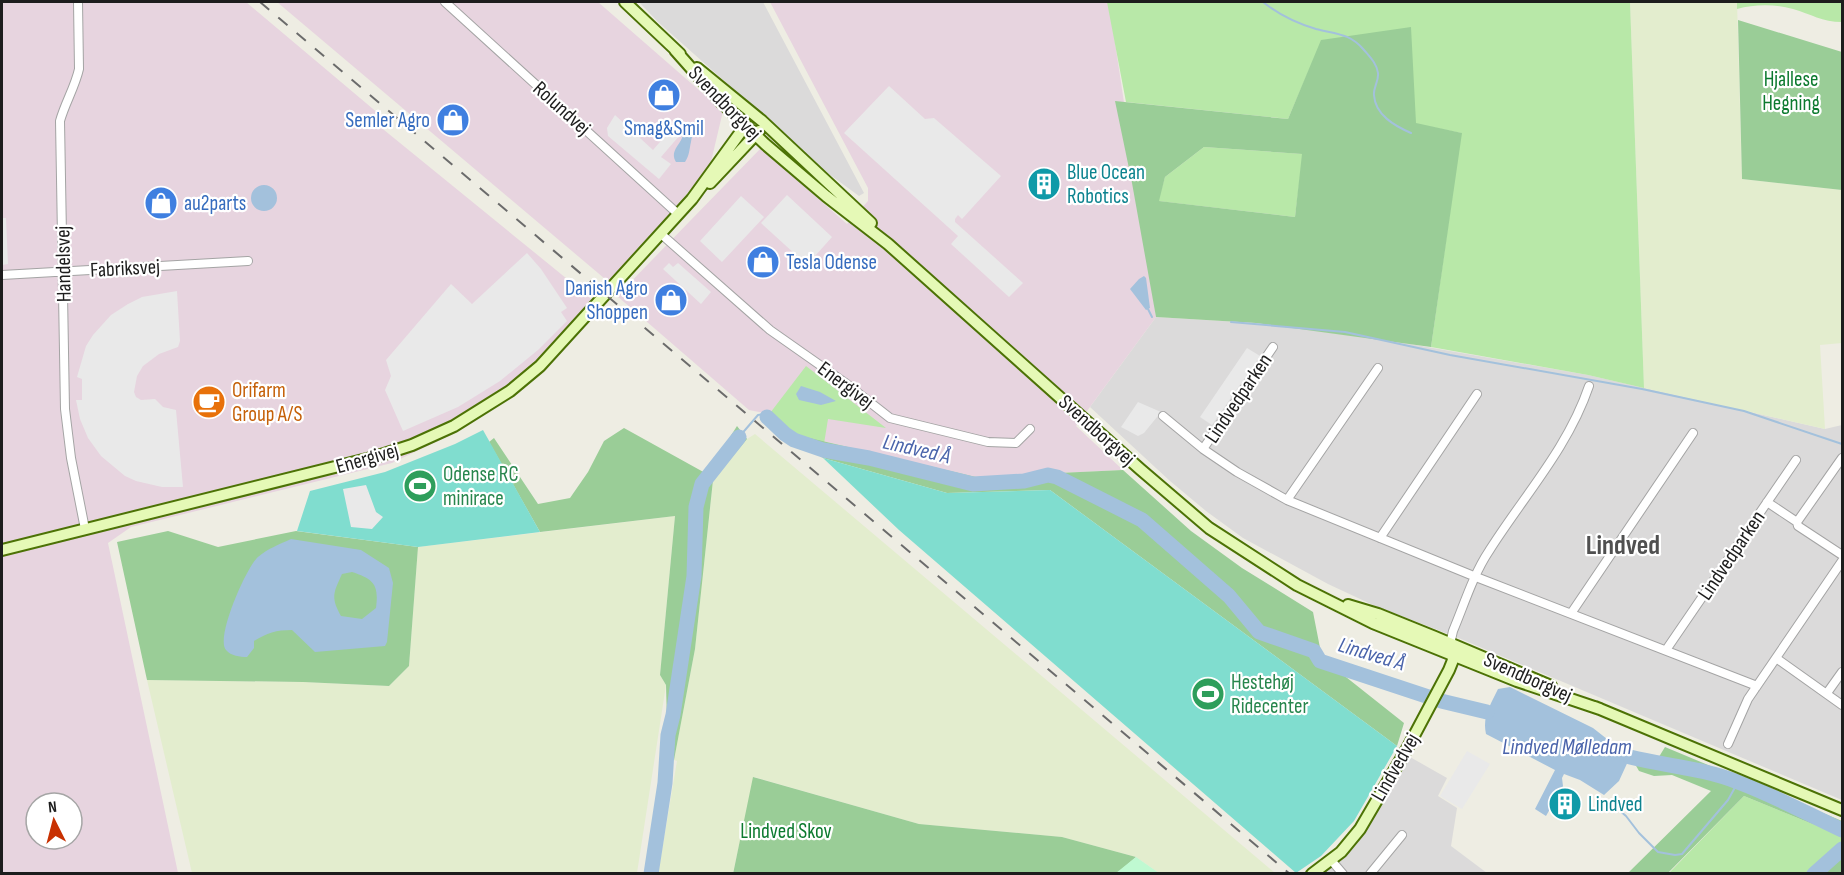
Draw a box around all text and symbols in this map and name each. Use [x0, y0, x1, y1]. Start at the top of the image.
street label: Svendborgvej [683, 61, 766, 146]
park label: Hjallese Hegning [1762, 67, 1820, 116]
street label: Rolundvej [528, 76, 596, 141]
shop icon: Smag&Smil [646, 77, 682, 113]
shop icon: Semler Agro [435, 102, 471, 138]
place label: Semler Agro [345, 108, 430, 133]
place label: Smag&Smil [624, 116, 704, 141]
place label: Blue Ocean Robotics [1067, 160, 1145, 209]
building icon: Blue Ocean Robotics [1026, 166, 1062, 202]
shop icon: au2parts [143, 185, 179, 221]
place label: au2parts [184, 191, 246, 216]
street label: Handelsvej [50, 226, 77, 302]
shop icon: Tesla Odense [745, 244, 781, 280]
place label: Tesla Odense [786, 250, 877, 275]
street label: Fabriksvej [90, 254, 160, 283]
place label: Danish Agro Shoppen [565, 276, 648, 325]
shop icon: Danish Agro Shoppen [653, 282, 689, 318]
street label: Lindvedparken [1199, 349, 1277, 448]
street label: Energivej [813, 356, 879, 415]
place label: Orifarm Group A/S [232, 378, 302, 427]
cafe icon: Orifarm Group A/S [191, 384, 227, 420]
street label: Svendborgvej [1053, 390, 1140, 471]
water label: Lindved Å [880, 429, 953, 470]
street label: Energivej [333, 438, 401, 479]
place label: Odense RC minirace [443, 462, 519, 511]
sports icon: Odense RC minirace [402, 468, 438, 504]
street label: Lindvedparken [1692, 506, 1770, 605]
district label: Lindved [1586, 530, 1660, 562]
water label: Lindved Å [1335, 632, 1408, 677]
street label: Svendborgvej [1480, 647, 1576, 708]
place label: Hestehøj Ridecenter [1231, 670, 1308, 719]
sports icon: Hestehøj Ridecenter [1190, 676, 1226, 712]
street label: Lindvedvej [1366, 729, 1425, 806]
water label: Lindved Mølledam [1502, 734, 1632, 761]
building icon: Lindved [1547, 786, 1583, 822]
north arrow [24, 791, 84, 851]
place label: Lindved [1588, 792, 1643, 817]
text: N [47, 798, 58, 817]
park label: Lindved Skov [740, 819, 832, 844]

